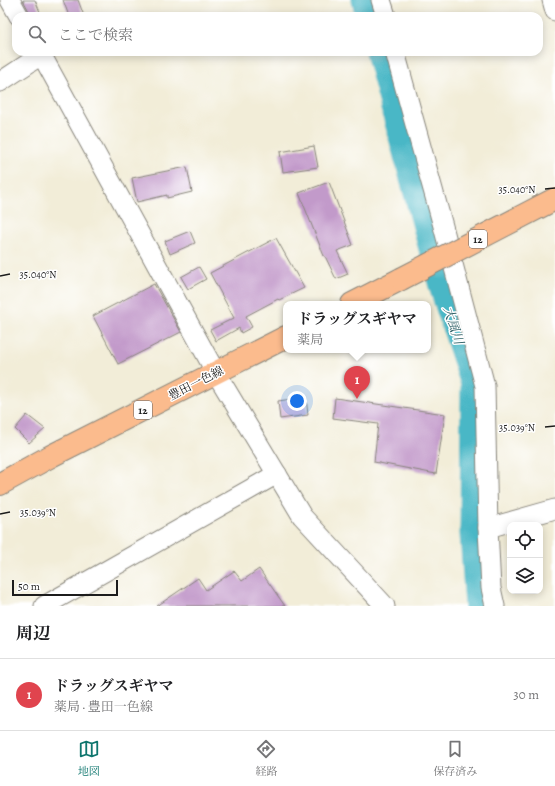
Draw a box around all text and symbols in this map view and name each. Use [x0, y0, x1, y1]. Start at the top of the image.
search box [12, 12, 543, 56]
icon: search [26, 23, 48, 45]
text: ここで検索 [58, 25, 133, 45]
text: 35.040°N [499, 183, 535, 196]
road number: 12 [469, 230, 487, 248]
text: 35.040°N [20, 268, 56, 281]
popup [283, 301, 431, 353]
water label: 大風川 [439, 304, 468, 348]
text: ドラッグスギヤマ [297, 309, 417, 329]
text: 薬局 [297, 331, 323, 348]
street label: 豊田一色線 [166, 362, 226, 404]
pin: 1 [344, 366, 370, 399]
your location [287, 391, 307, 411]
road number: 12 [134, 401, 152, 419]
text: 35.039°N [499, 421, 535, 434]
text: 35.039°N [20, 506, 56, 519]
map controls [507, 522, 543, 594]
button: locate [507, 522, 543, 558]
button: layers [507, 558, 543, 594]
scale bar [12, 578, 118, 597]
text: 50 m [18, 579, 40, 594]
text: 周辺 [16, 622, 50, 645]
text: ドラッグスギヤマ [54, 676, 174, 696]
text: 1 [27, 686, 31, 703]
text: 30 m [513, 686, 539, 703]
text: 薬局 · 豊田一色線 [54, 698, 153, 715]
tab: 地図 [78, 738, 100, 779]
tab: 経路 [255, 738, 277, 779]
tab: 保存済み [433, 738, 477, 779]

